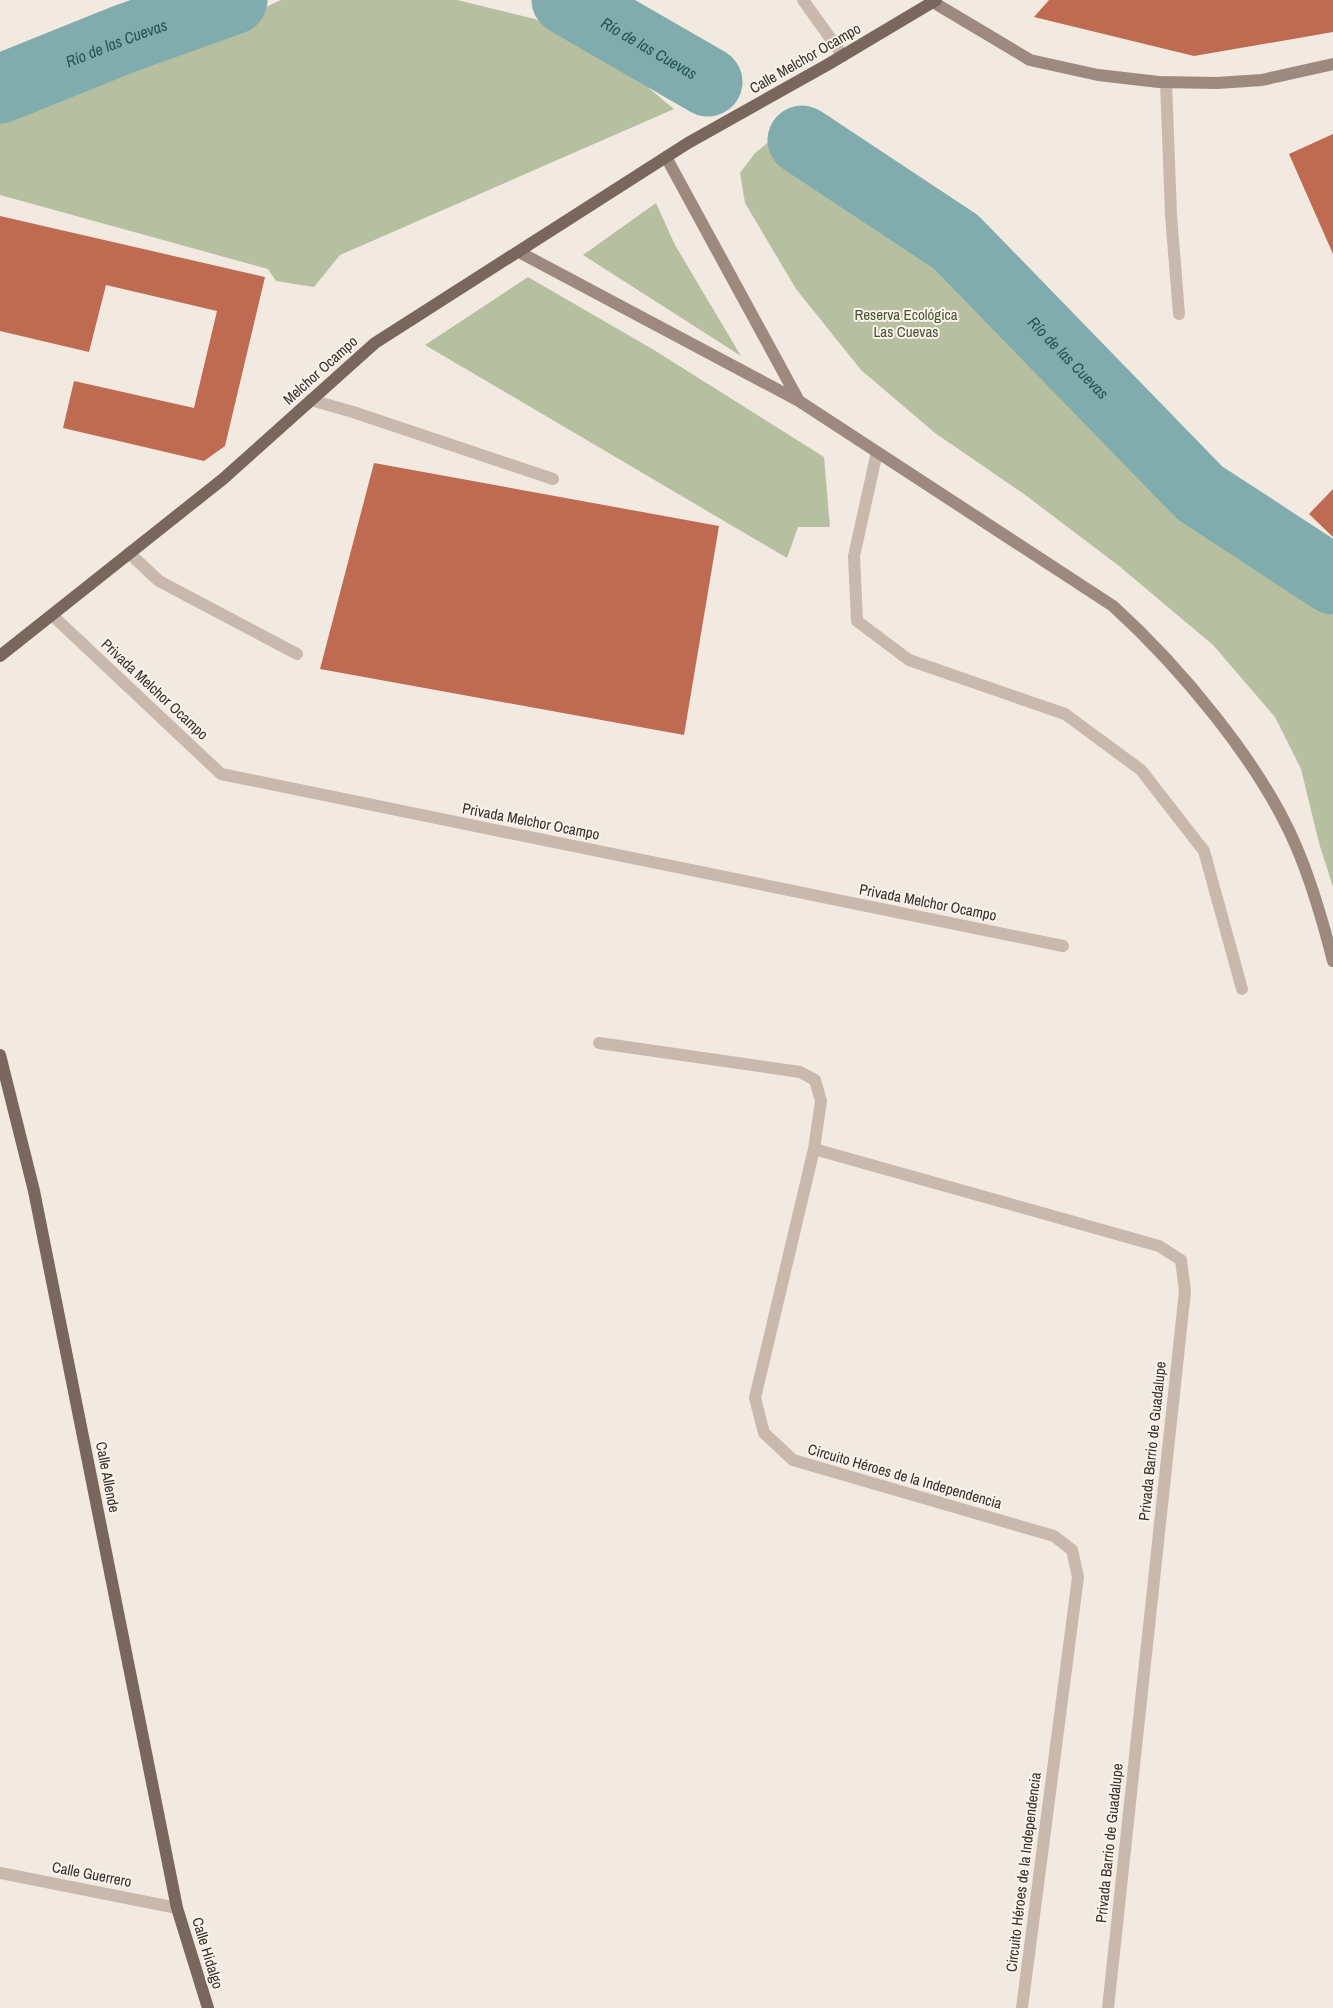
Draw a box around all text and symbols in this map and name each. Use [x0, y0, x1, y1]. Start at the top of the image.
water label: Río de las Cuevas [597, 12, 701, 85]
water label: Río de las Cuevas [62, 13, 170, 73]
street label: Calle Melchor Ocampo [746, 18, 865, 98]
park label: Reserva Ecológica Las Cuevas [854, 304, 958, 342]
water label: Río de las Cuevas [1023, 312, 1114, 404]
street label: Melchor Ocampo [278, 331, 362, 409]
street label: Privada Melchor Ocampo [97, 634, 213, 744]
street label: Privada Melchor Ocampo [461, 797, 602, 845]
street label: Privada Melchor Ocampo [858, 878, 999, 926]
street label: Privada Barrio de Guadalupe [1133, 1360, 1171, 1522]
street label: Circuito Héroes de la Independencia [805, 1438, 1005, 1514]
street label: Calle Allende [91, 1440, 125, 1514]
street label: Privada Barrio de Guadalupe [1090, 1762, 1128, 1924]
street label: Circuito Héroes de la Independencia [1000, 1771, 1046, 1973]
street label: Calle Guerrero [50, 1856, 134, 1892]
street label: Calle Hidalgo [187, 1915, 229, 1992]

